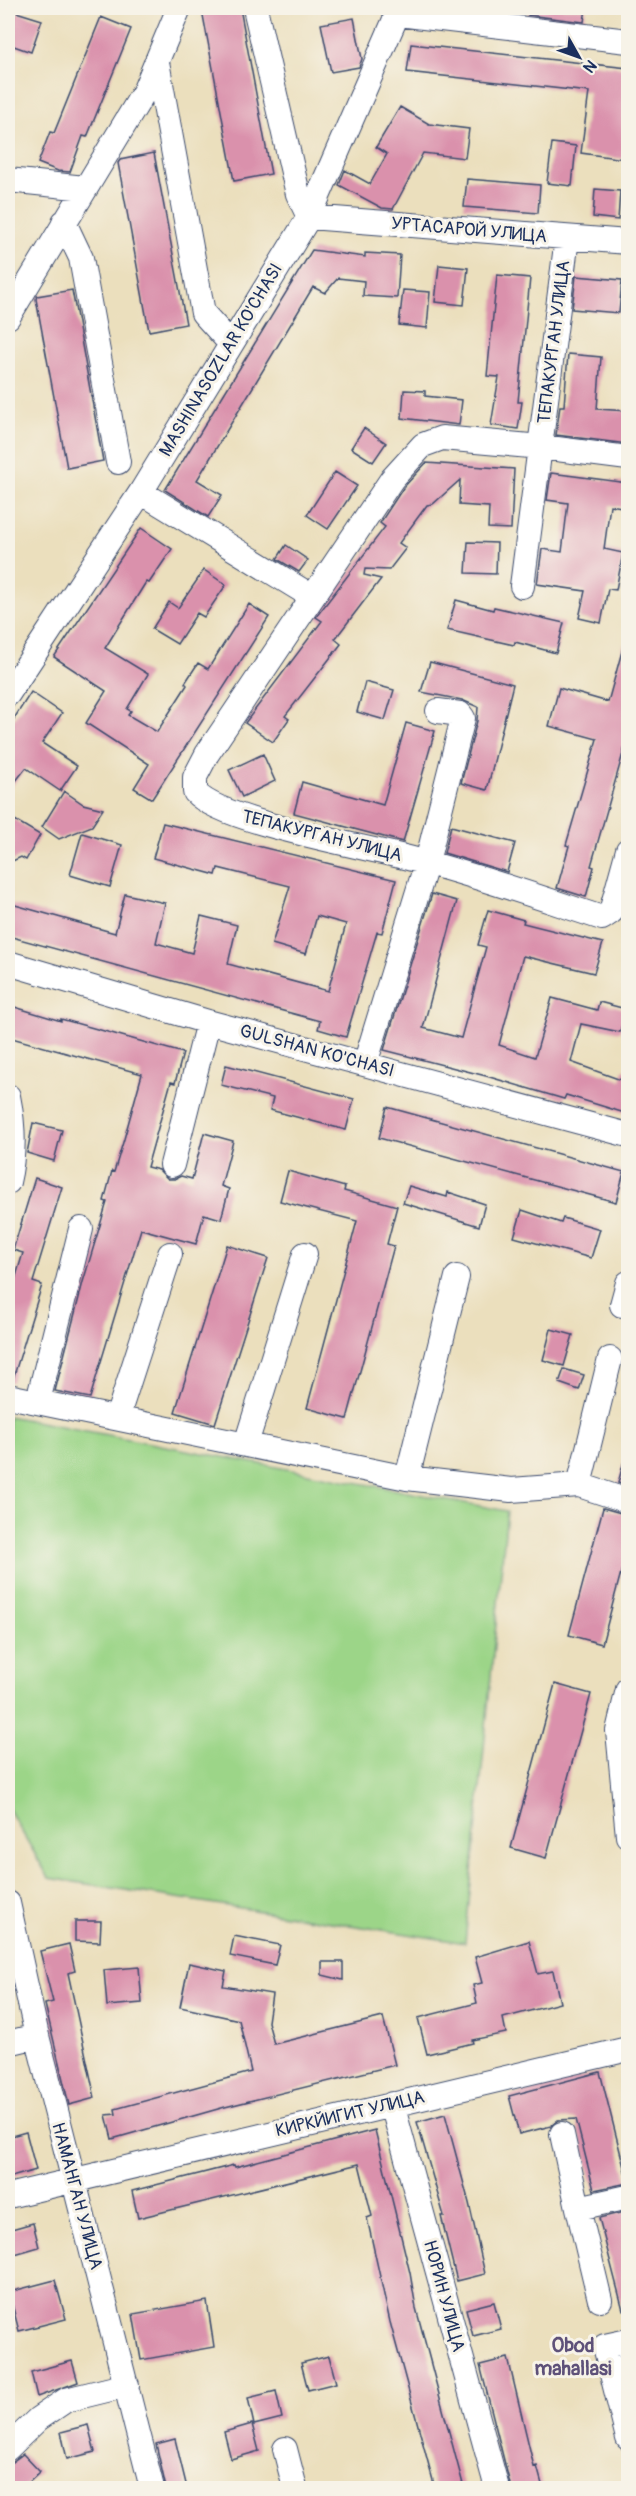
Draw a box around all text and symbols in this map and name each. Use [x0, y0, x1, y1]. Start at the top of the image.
north arrow [549, 27, 609, 87]
text: N [578, 55, 601, 77]
street label: УРТАСАРОЙ УЛИЦА [390, 212, 548, 248]
street label: MASHINASOZLAR KO'CHASI [154, 259, 288, 461]
street label: ТЕПАКУРГАН УЛИЦА [533, 259, 575, 425]
street label: ТЕПАКУРГАН УЛИЦА [239, 805, 405, 867]
street label: GULSHAN KO'CHASI [237, 1019, 397, 1083]
street label: КИРКЙИГИТ УЛИЦА [273, 2086, 427, 2142]
street label: НАМАНГАН УЛИЦА [46, 2120, 108, 2272]
street label: НОРИН УЛИЦА [418, 2238, 470, 2355]
district label: Obod mahallasi [534, 2333, 612, 2381]

